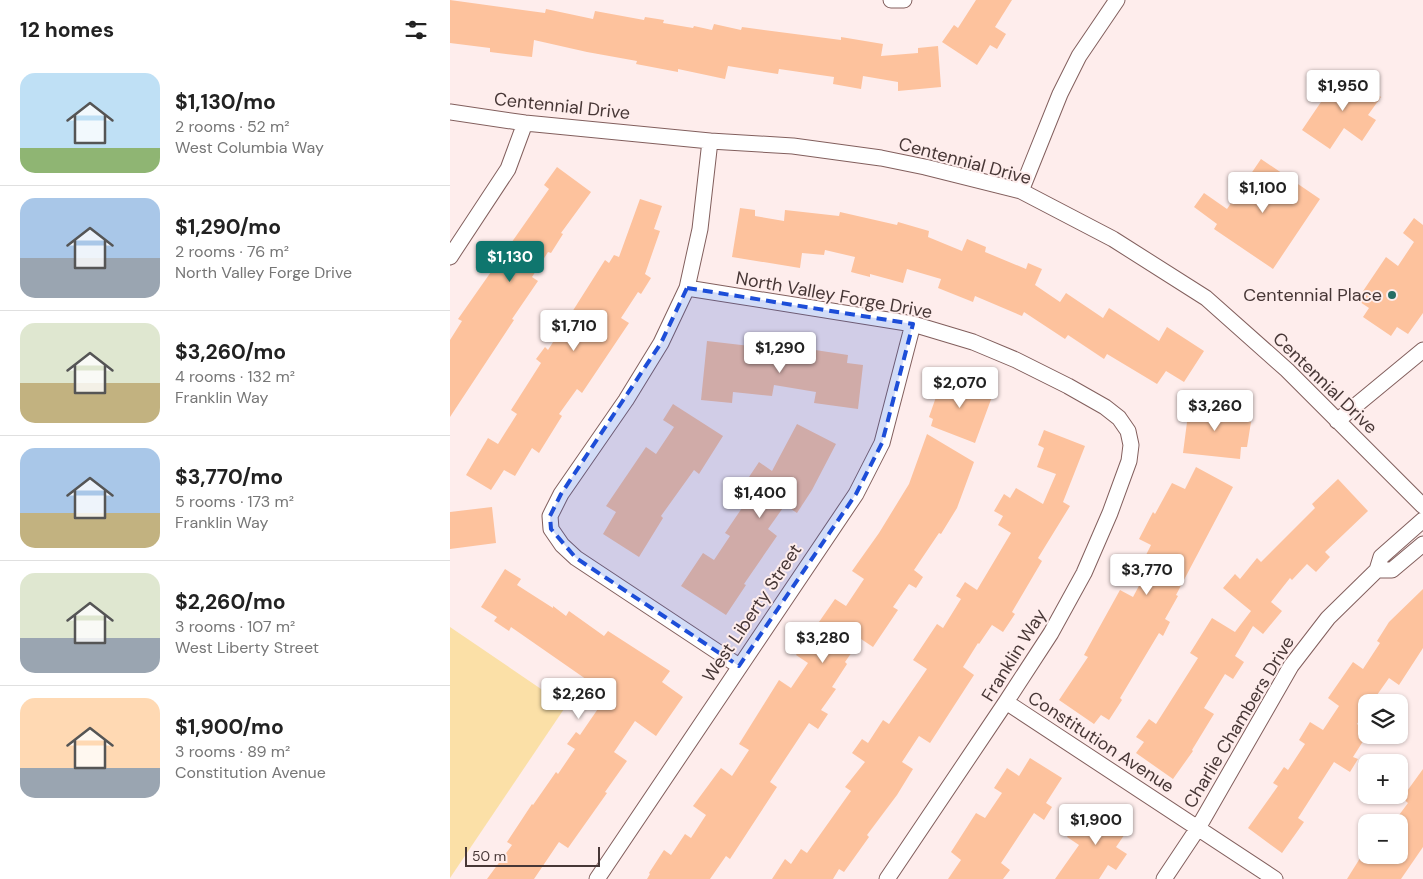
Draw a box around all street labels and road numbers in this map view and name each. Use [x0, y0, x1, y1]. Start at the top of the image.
street label: Centennial Drive [493, 87, 631, 125]
street label: Centennial Drive [896, 132, 1034, 190]
street label: North Valley Forge Drive [734, 266, 934, 324]
street label: Centennial Drive [1267, 327, 1383, 439]
street label: West Liberty Street [697, 539, 807, 687]
street label: Franklin Way [976, 604, 1052, 706]
street label: Charlie Chambers Drive [1178, 631, 1300, 813]
street label: Constitution Avenue [1023, 686, 1179, 798]

